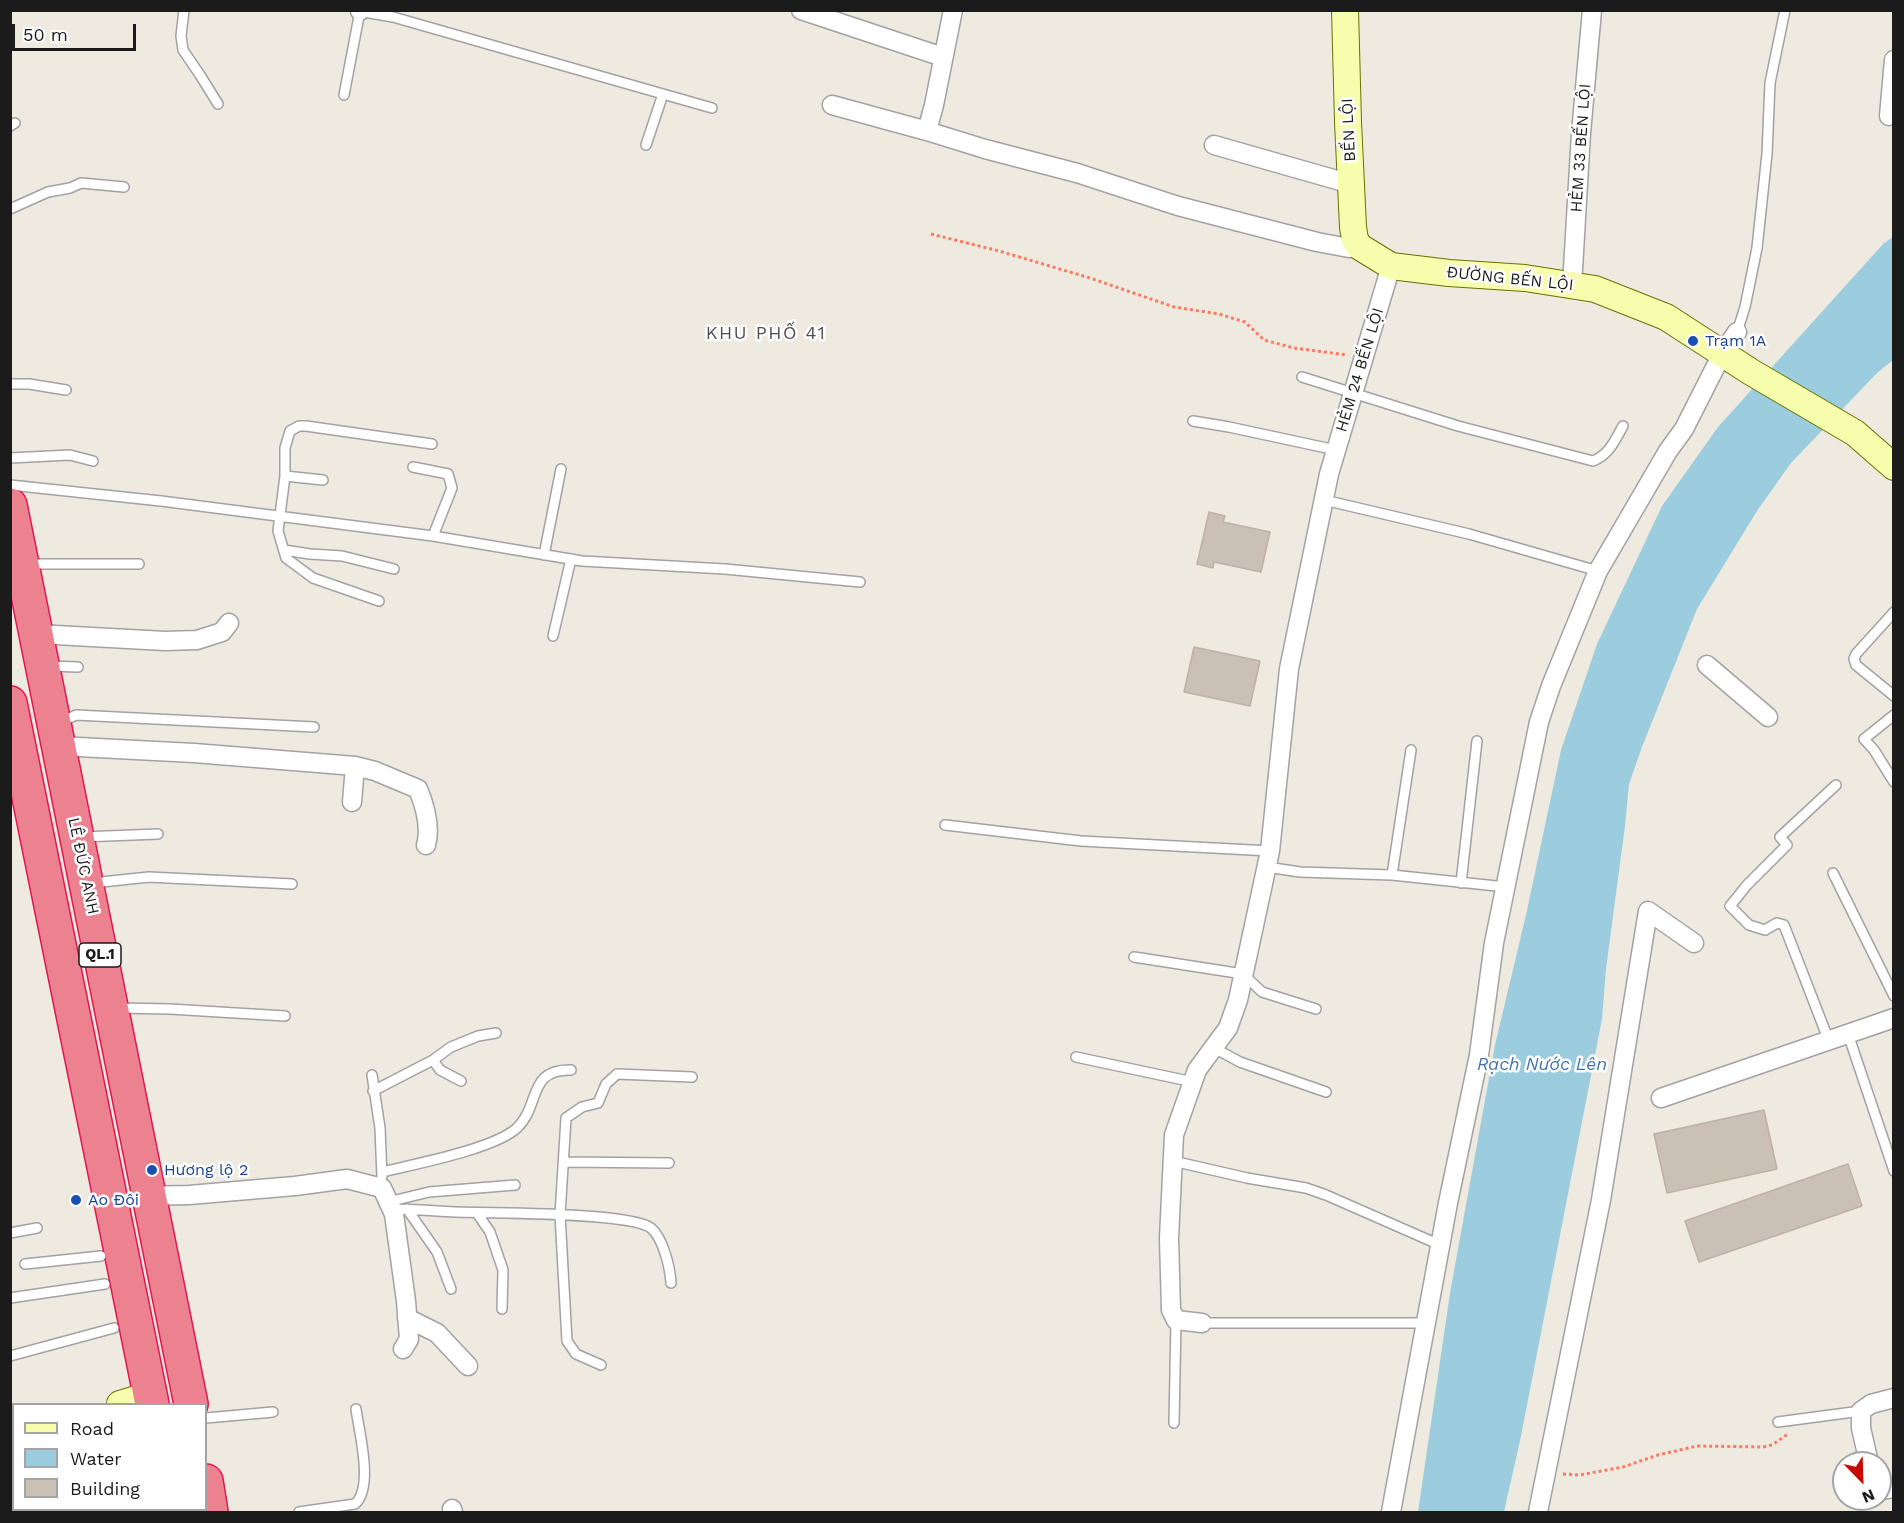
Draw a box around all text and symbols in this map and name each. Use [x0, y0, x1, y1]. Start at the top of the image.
scale bar [15, 12, 140, 50]
text: 50 m [23, 24, 68, 45]
street label: HẺM 33 BẾN LỘI [1567, 83, 1595, 213]
street label: BẾN LỘI [1338, 98, 1360, 162]
street label: ĐƯỜNG BẾN LỘI [1446, 263, 1574, 295]
street label: HẺM 24 BẾN LỘI [1332, 306, 1388, 434]
district label: KHU PHỐ 41 [706, 323, 826, 345]
place label: Trạm 1A [1705, 331, 1766, 351]
marker: Trạm 1A [1686, 334, 1700, 348]
street label: LÊ ĐỨC ANH [63, 816, 103, 916]
road number: QL.1 [79, 943, 121, 967]
water label: Rạch Nước Lên [1477, 1054, 1607, 1076]
place label: Hương lộ 2 [164, 1160, 248, 1180]
marker: Hương lộ 2 [145, 1163, 159, 1177]
place label: Ao Đôi [88, 1190, 139, 1210]
marker: Ao Đôi [69, 1193, 83, 1207]
legend [12, 1403, 207, 1511]
text: Road [70, 1418, 114, 1439]
text: Water [70, 1448, 122, 1469]
north arrow [1832, 1451, 1892, 1511]
text: Building [70, 1478, 140, 1499]
text: N [1859, 1485, 1878, 1507]

